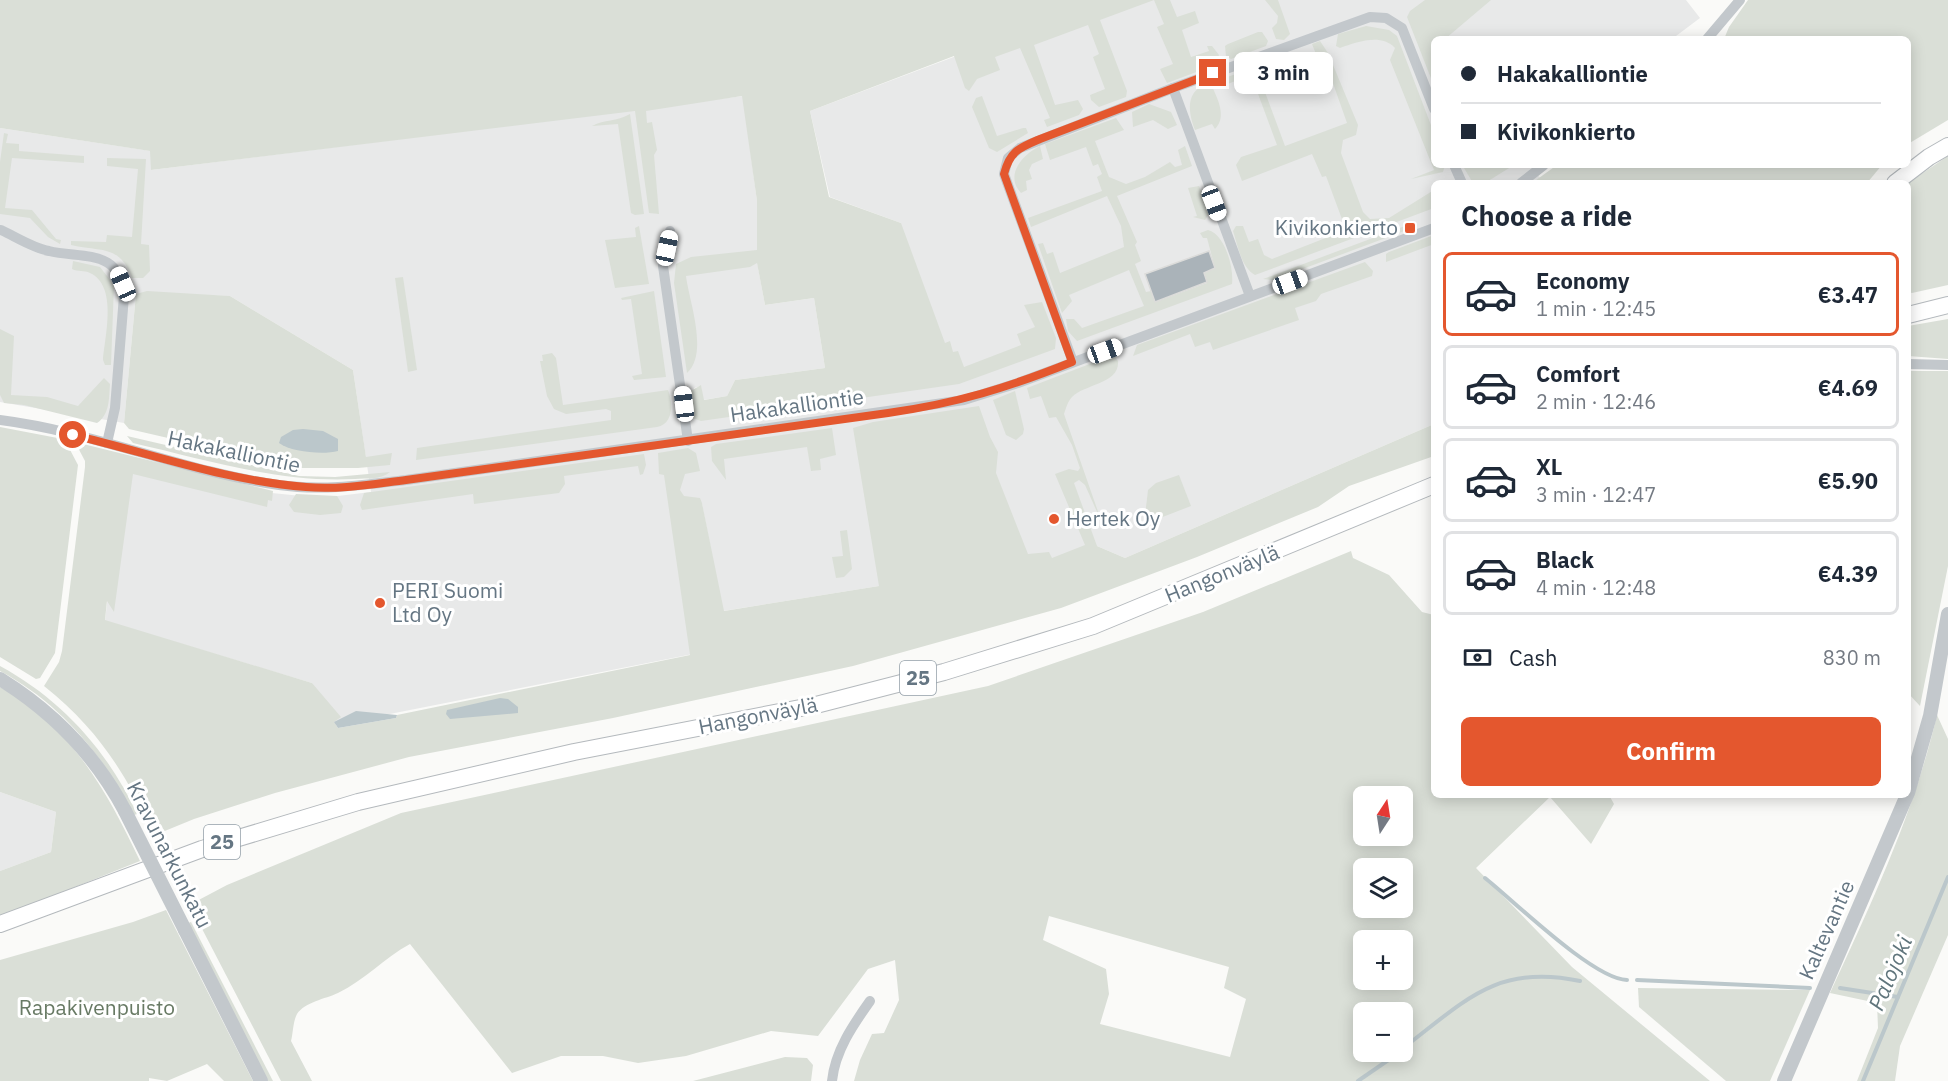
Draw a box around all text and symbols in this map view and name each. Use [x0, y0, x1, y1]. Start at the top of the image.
callout: 3 min [1234, 52, 1333, 94]
route end [1199, 59, 1226, 86]
text: 3 min [1257, 59, 1310, 86]
text: Hakakalliontie [1497, 59, 1648, 88]
text: Kivikonkierto [1497, 117, 1635, 146]
car [1199, 183, 1229, 223]
text: Choose a ride [1461, 198, 1632, 233]
place label: Kivikonkierto [1275, 213, 1398, 241]
marker: Kivikonkierto [1403, 221, 1417, 235]
car [654, 229, 680, 267]
car [107, 264, 139, 304]
text: Economy [1536, 266, 1630, 295]
car [1270, 267, 1310, 297]
icon: car [1464, 267, 1518, 321]
text: €3.47 [1818, 280, 1878, 309]
text: 1 min · 12:45 [1536, 295, 1656, 322]
car [1085, 336, 1125, 366]
text: Comfort [1536, 359, 1620, 388]
icon: car [1464, 360, 1518, 414]
text: €4.69 [1818, 373, 1878, 402]
street label: Hakakalliontie [728, 382, 866, 428]
car [673, 385, 695, 423]
text: 2 min · 12:46 [1536, 388, 1656, 415]
route start [59, 421, 86, 448]
street label: Hakakalliontie [165, 423, 303, 479]
text: XL [1536, 452, 1562, 481]
icon: car [1464, 453, 1518, 507]
text: €5.90 [1818, 466, 1878, 495]
text: 3 min · 12:47 [1536, 481, 1656, 508]
place label: Hertek Oy [1066, 504, 1161, 532]
marker: Hertek Oy [1047, 512, 1061, 526]
street label: Hangonväylä [1160, 537, 1283, 609]
text: Black [1536, 545, 1594, 574]
icon: car [1464, 546, 1518, 600]
text: €4.39 [1818, 559, 1878, 588]
text: 4 min · 12:48 [1536, 574, 1656, 601]
place label: PERI Suomi Ltd Oy [392, 576, 503, 628]
marker: PERI Suomi Ltd Oy [373, 596, 387, 610]
icon: cash [1461, 641, 1494, 674]
text: Cash [1509, 643, 1558, 672]
text: 830 m [1823, 644, 1881, 671]
road number: 25 [900, 661, 936, 695]
street label: Hangonväylä [696, 690, 820, 740]
button: Confirm [1461, 717, 1881, 786]
street label: Kravunarkunkatu [121, 776, 219, 933]
north arrow [1353, 786, 1413, 846]
map controls [1353, 786, 1413, 1062]
road number: 25 [204, 825, 240, 859]
button: layers [1353, 858, 1413, 918]
street label: Kaltevantie [1792, 876, 1860, 984]
button: + [1353, 930, 1413, 990]
water label: Palojoki [1861, 931, 1918, 1014]
park label: Rapakivenpuisto [19, 993, 175, 1021]
button: − [1353, 1002, 1413, 1062]

